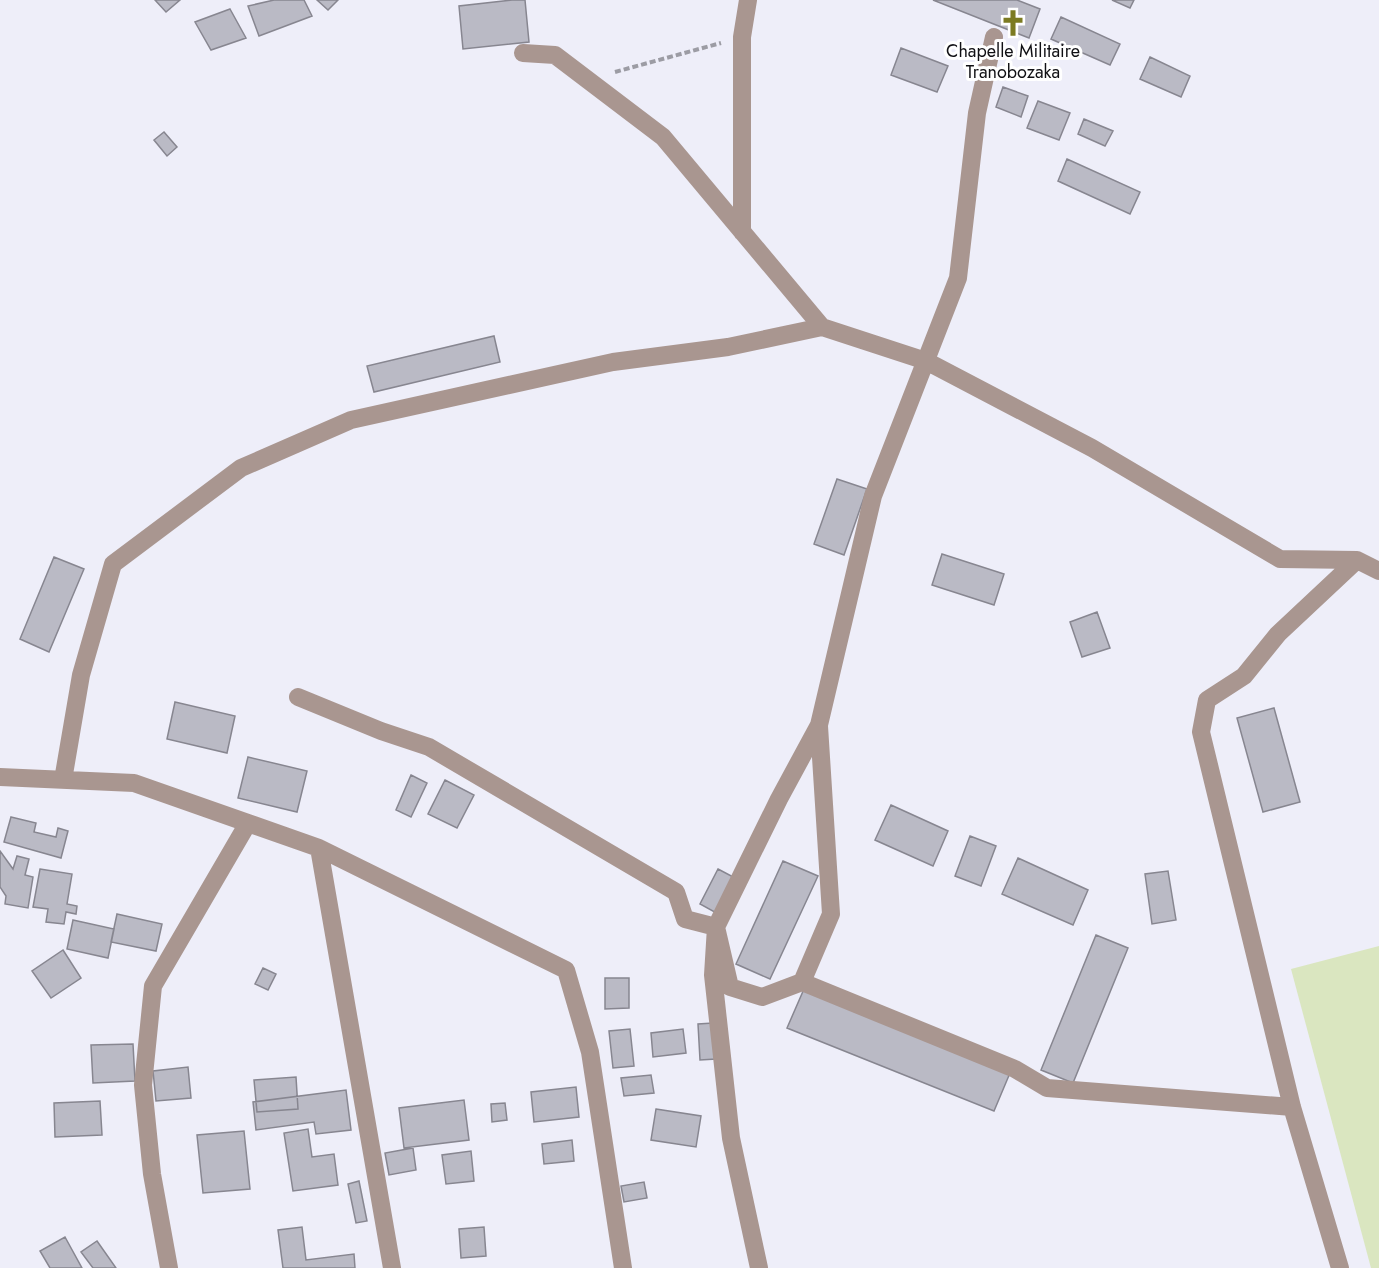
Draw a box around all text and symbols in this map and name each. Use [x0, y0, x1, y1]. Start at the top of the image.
church icon: Chapelle Militaire Tranobozaka [998, 8, 1028, 38]
place label: Chapelle Militaire Tranobozaka [946, 38, 1080, 85]

